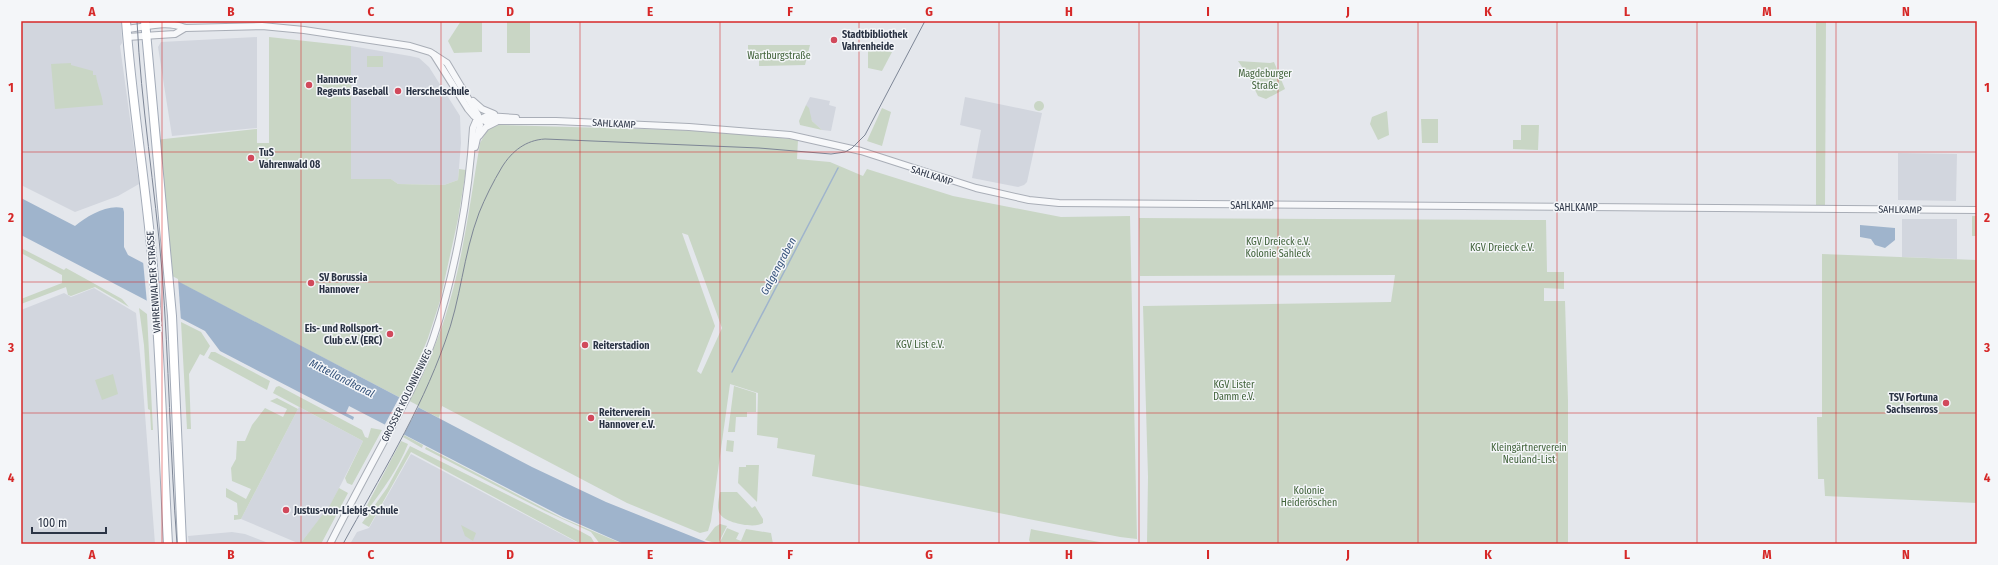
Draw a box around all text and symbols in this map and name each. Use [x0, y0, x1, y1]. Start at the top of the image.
text: A [87, 4, 96, 19]
text: B [227, 4, 235, 19]
text: C [368, 4, 375, 19]
text: D [506, 4, 514, 19]
text: E [647, 4, 653, 19]
text: F [787, 4, 793, 19]
text: G [925, 4, 933, 19]
text: H [1065, 4, 1073, 19]
text: I [1206, 4, 1210, 19]
text: J [1345, 4, 1350, 19]
text: K [1484, 4, 1492, 19]
text: L [1624, 4, 1630, 19]
text: M [1762, 4, 1772, 19]
text: N [1902, 4, 1910, 19]
place label: Stadtbibliothek Vahrenheide [841, 29, 908, 53]
marker: Stadtbibliothek Vahrenheide [829, 35, 839, 45]
park label: Wartburgstraße [747, 50, 811, 62]
park label: Magdeburger Straße [1238, 68, 1292, 92]
place label: Hannover Regents Baseball [317, 74, 388, 98]
text: 1 [8, 80, 14, 95]
marker: Hannover Regents Baseball [304, 80, 314, 90]
text: 1 [1984, 80, 1990, 95]
marker: Herschelschule [393, 86, 403, 96]
place label: Herschelschule [406, 86, 469, 98]
street label: SAHLKAMP [592, 117, 636, 131]
place label: TuS Vahrenwald 08 [258, 147, 321, 171]
marker: TuS Vahrenwald 08 [246, 153, 256, 163]
street label: SAHLKAMP [909, 164, 954, 188]
street label: SAHLKAMP [1230, 200, 1274, 212]
street label: SAHLKAMP [1554, 202, 1598, 214]
street label: SAHLKAMP [1878, 204, 1922, 216]
text: 2 [7, 210, 14, 225]
text: 2 [1983, 210, 1990, 225]
street label: VAHRENWALDER STRASSE [144, 230, 164, 333]
water label: Galgengraben [758, 235, 799, 297]
park label: KGV Dreieck e.V. Kolonie Sahleck [1246, 236, 1311, 260]
park label: KGV Dreieck e.V. [1470, 242, 1534, 254]
place label: SV Borussia Hannover [319, 272, 367, 296]
marker: SV Borussia Hannover [306, 278, 316, 288]
place label: Eis- und Rollsport- Club e.V. (ERC) [305, 323, 382, 347]
marker: Eis- und Rollsport- Club e.V. (ERC) [385, 329, 395, 339]
park label: KGV List e.V. [896, 339, 944, 351]
text: 3 [7, 340, 14, 355]
marker: Reiterstadion [580, 340, 590, 350]
place label: Reiterstadion [593, 340, 650, 352]
text: 3 [1983, 340, 1990, 355]
street label: GROSSER KOLONNENWEG [379, 347, 435, 444]
water label: Mittellandkanal [307, 356, 377, 400]
park label: KGV Lister Damm e.V. [1213, 379, 1255, 403]
place label: TSV Fortuna Sachsenross [1886, 392, 1939, 416]
marker: TSV Fortuna Sachsenross [1941, 398, 1951, 408]
place label: Reiterverein Hannover e.V. [599, 407, 656, 431]
marker: Reiterverein Hannover e.V. [586, 413, 596, 423]
park label: Kleingärtnerverein Neuland-List [1491, 442, 1567, 466]
text: 4 [8, 470, 15, 485]
text: 4 [1984, 470, 1991, 485]
park label: Kolonie Heideröschen [1281, 485, 1337, 509]
marker: Justus-von-Liebig-Schule [281, 505, 291, 515]
place label: Justus-von-Liebig-Schule [293, 505, 398, 517]
scale bar [32, 509, 106, 535]
text: 100 m [38, 516, 67, 530]
text: A [87, 547, 96, 562]
text: B [227, 547, 235, 562]
text: C [368, 547, 375, 562]
text: D [506, 547, 514, 562]
text: E [647, 547, 653, 562]
text: F [787, 547, 793, 562]
text: G [925, 547, 933, 562]
text: H [1065, 547, 1073, 562]
text: I [1206, 547, 1210, 562]
text: J [1345, 547, 1350, 562]
text: K [1484, 547, 1492, 562]
text: L [1624, 547, 1630, 562]
text: M [1762, 547, 1772, 562]
text: N [1902, 547, 1910, 562]

